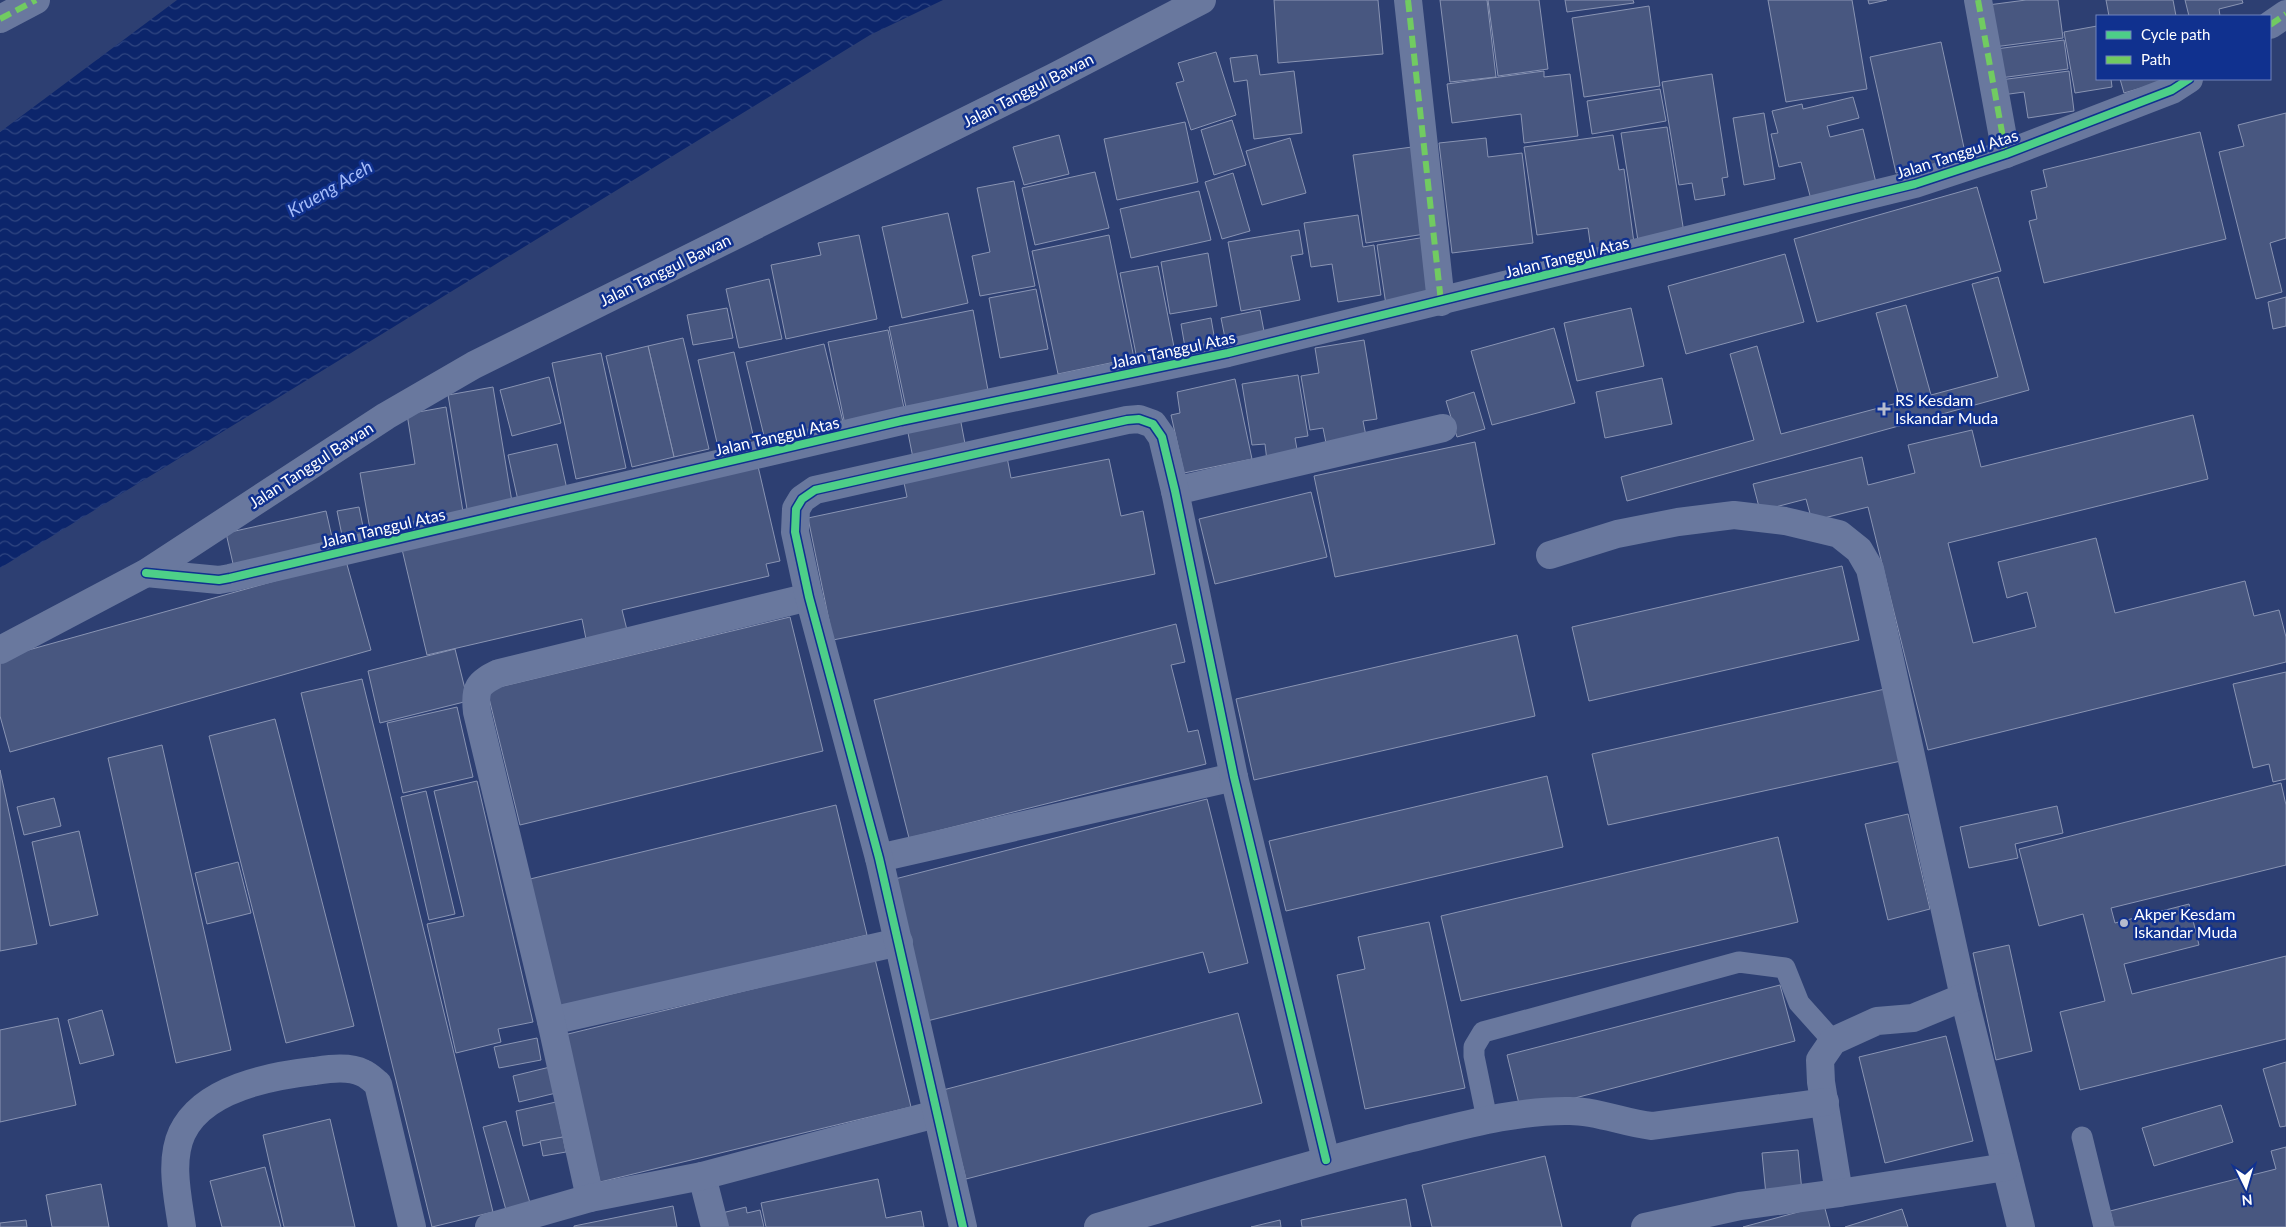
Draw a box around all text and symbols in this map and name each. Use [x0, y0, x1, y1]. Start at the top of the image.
legend [2096, 15, 2271, 80]
text: Cycle path [2141, 25, 2210, 43]
street label: Jalan Tanggul Bawan [959, 48, 1096, 131]
text: Path [2141, 50, 2171, 68]
street label: Jalan Tanggul Atas [1894, 125, 2020, 182]
water label: Krueng Aceh [283, 155, 376, 221]
street label: Jalan Tanggul Bawan [596, 229, 734, 310]
street label: Jalan Tanggul Atas [1503, 232, 1631, 281]
street label: Jalan Tanggul Atas [1109, 327, 1237, 372]
place label: RS Kesdam Iskandar Muda [1895, 390, 1998, 427]
marker: RS Kesdam Iskandar Muda [1877, 402, 1891, 416]
street label: Jalan Tanggul Atas [713, 412, 841, 459]
street label: Jalan Tanggul Bawan [245, 417, 376, 512]
street label: Jalan Tanggul Atas [319, 504, 447, 551]
place label: Akper Kesdam Iskandar Muda [2134, 904, 2237, 941]
marker: Akper Kesdam Iskandar Muda [2118, 917, 2130, 929]
north arrow [2221, 1162, 2271, 1212]
text: N [2241, 1192, 2253, 1209]

